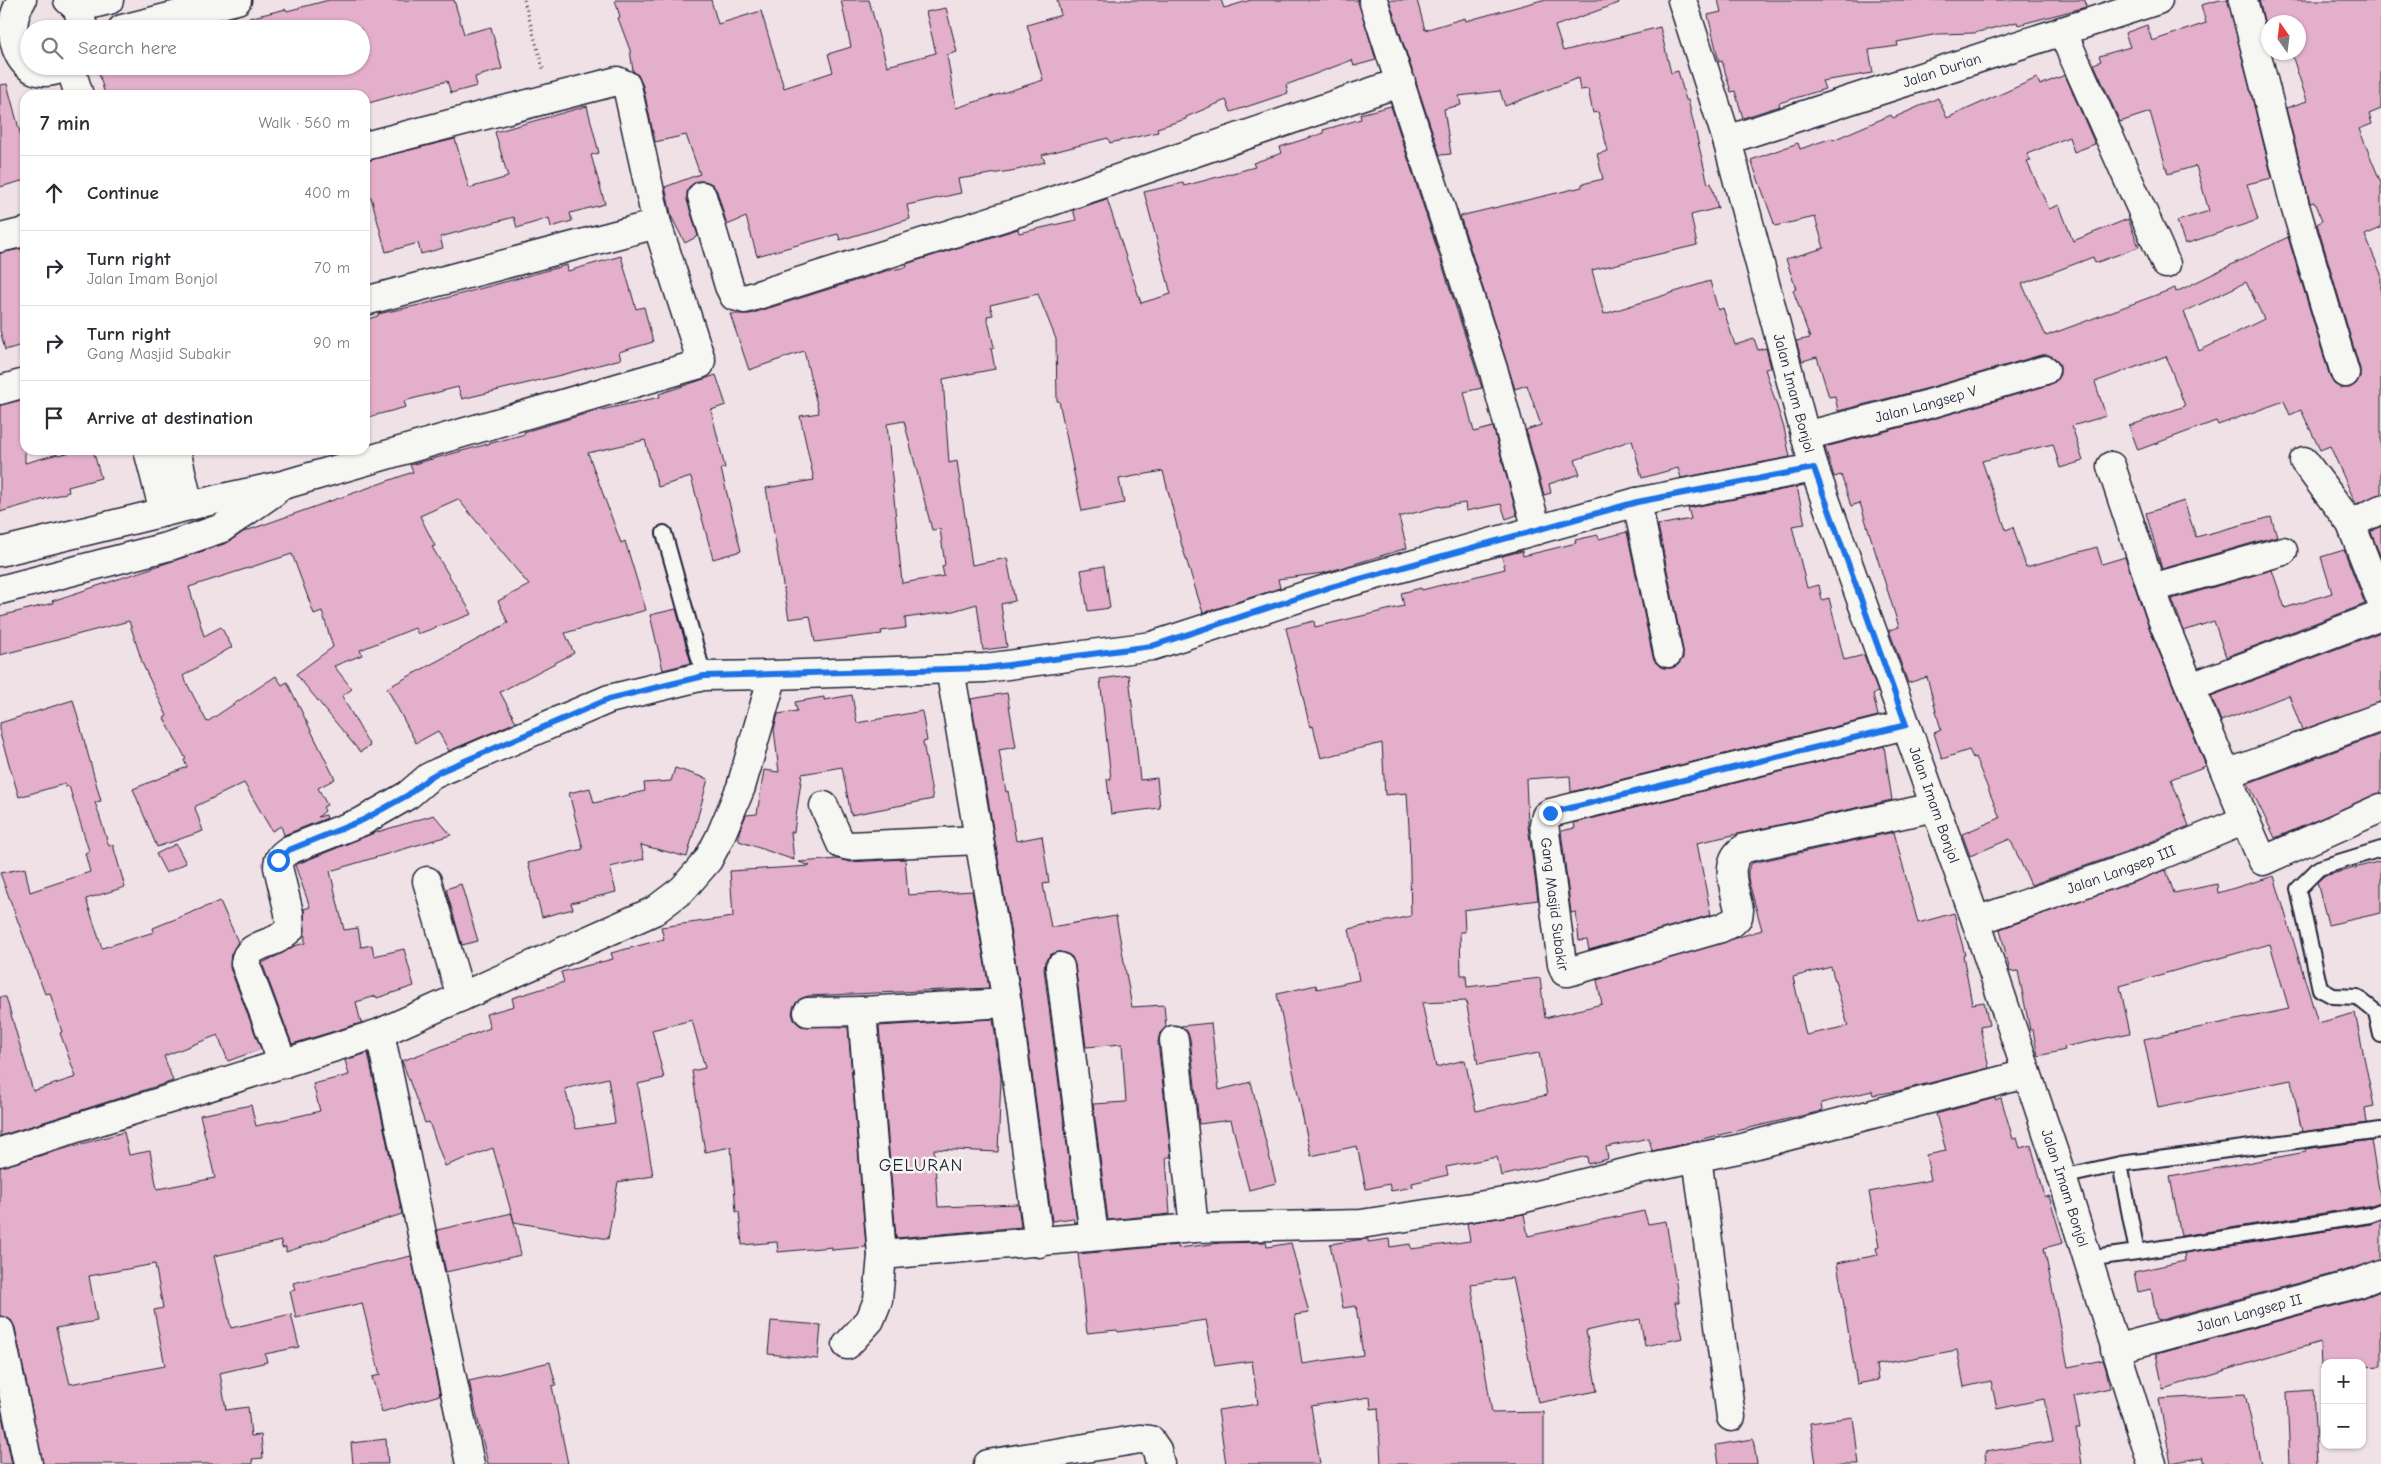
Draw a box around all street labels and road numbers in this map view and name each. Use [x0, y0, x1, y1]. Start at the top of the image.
street label: Jalan Durian [1900, 49, 1983, 91]
street label: Jalan Imam Bonjol [1770, 332, 1819, 455]
street label: Jalan Langsep V [1873, 381, 1979, 427]
street label: Jalan Imam Bonjol [1905, 744, 1964, 866]
street label: Gang Masjid Subakir [1537, 836, 1573, 974]
street label: Jalan Langsep III [2064, 841, 2178, 898]
street label: Jalan Imam Bonjol [2038, 1127, 2092, 1249]
street label: Jalan Langsep II [2194, 1290, 2304, 1336]

